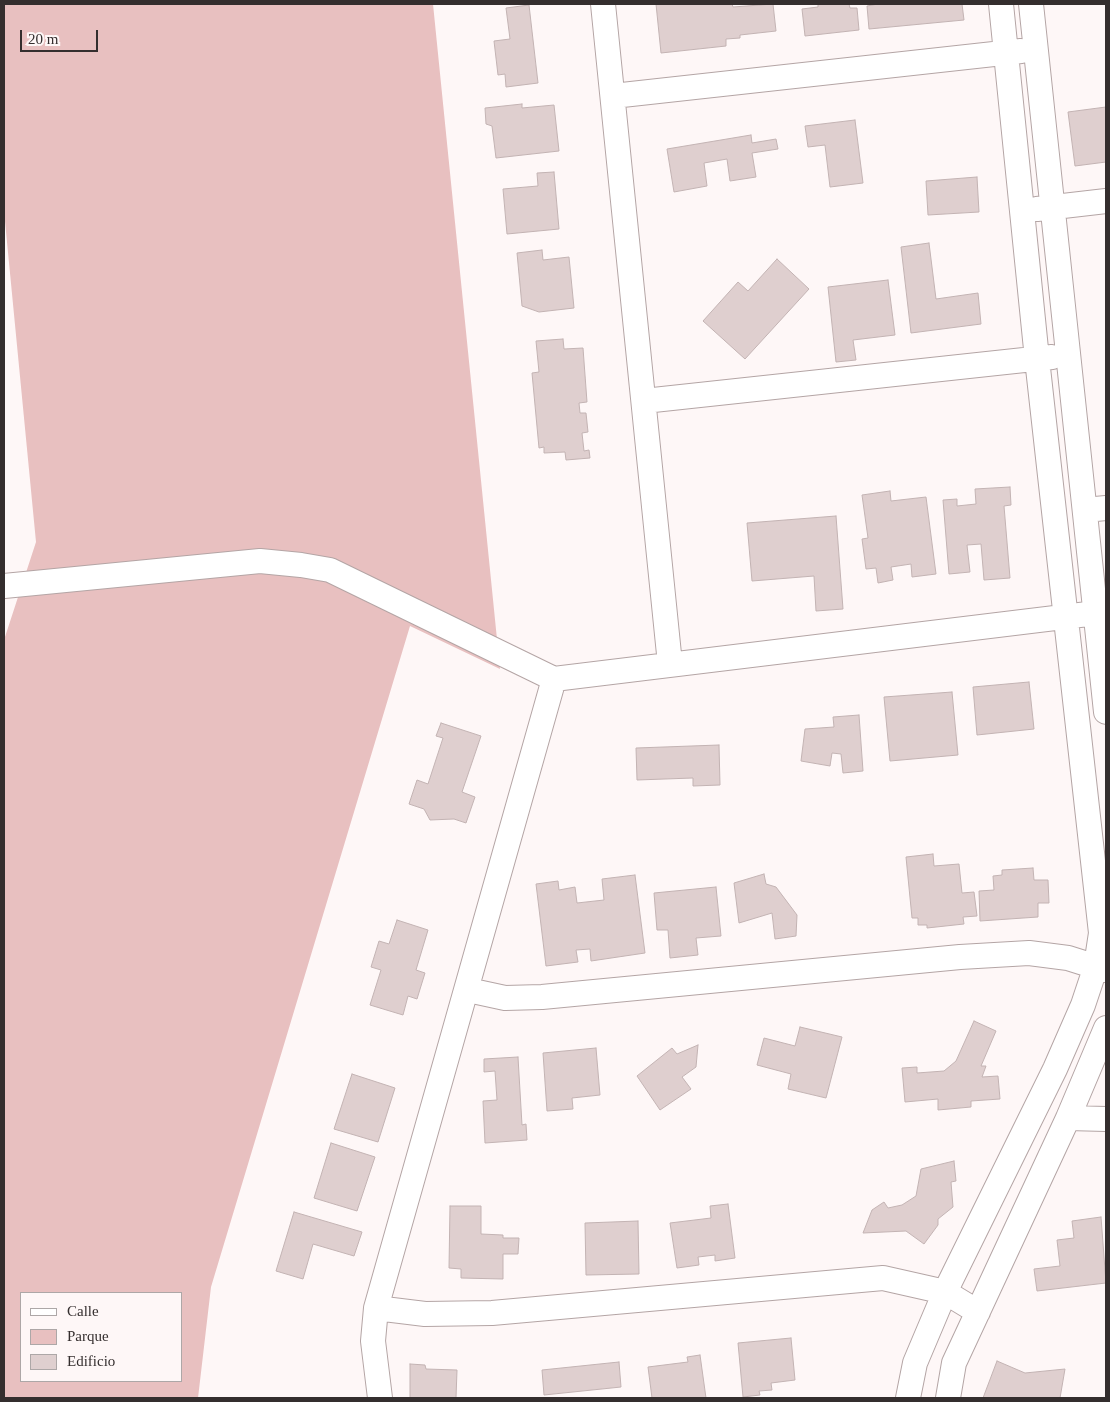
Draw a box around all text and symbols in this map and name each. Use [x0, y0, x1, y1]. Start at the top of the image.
scale bar [22, 20, 100, 52]
text: 20 m [28, 31, 58, 47]
legend [20, 1292, 182, 1382]
text: Calle [67, 1303, 99, 1319]
text: Parque [67, 1328, 109, 1344]
text: Edificio [67, 1353, 115, 1369]

